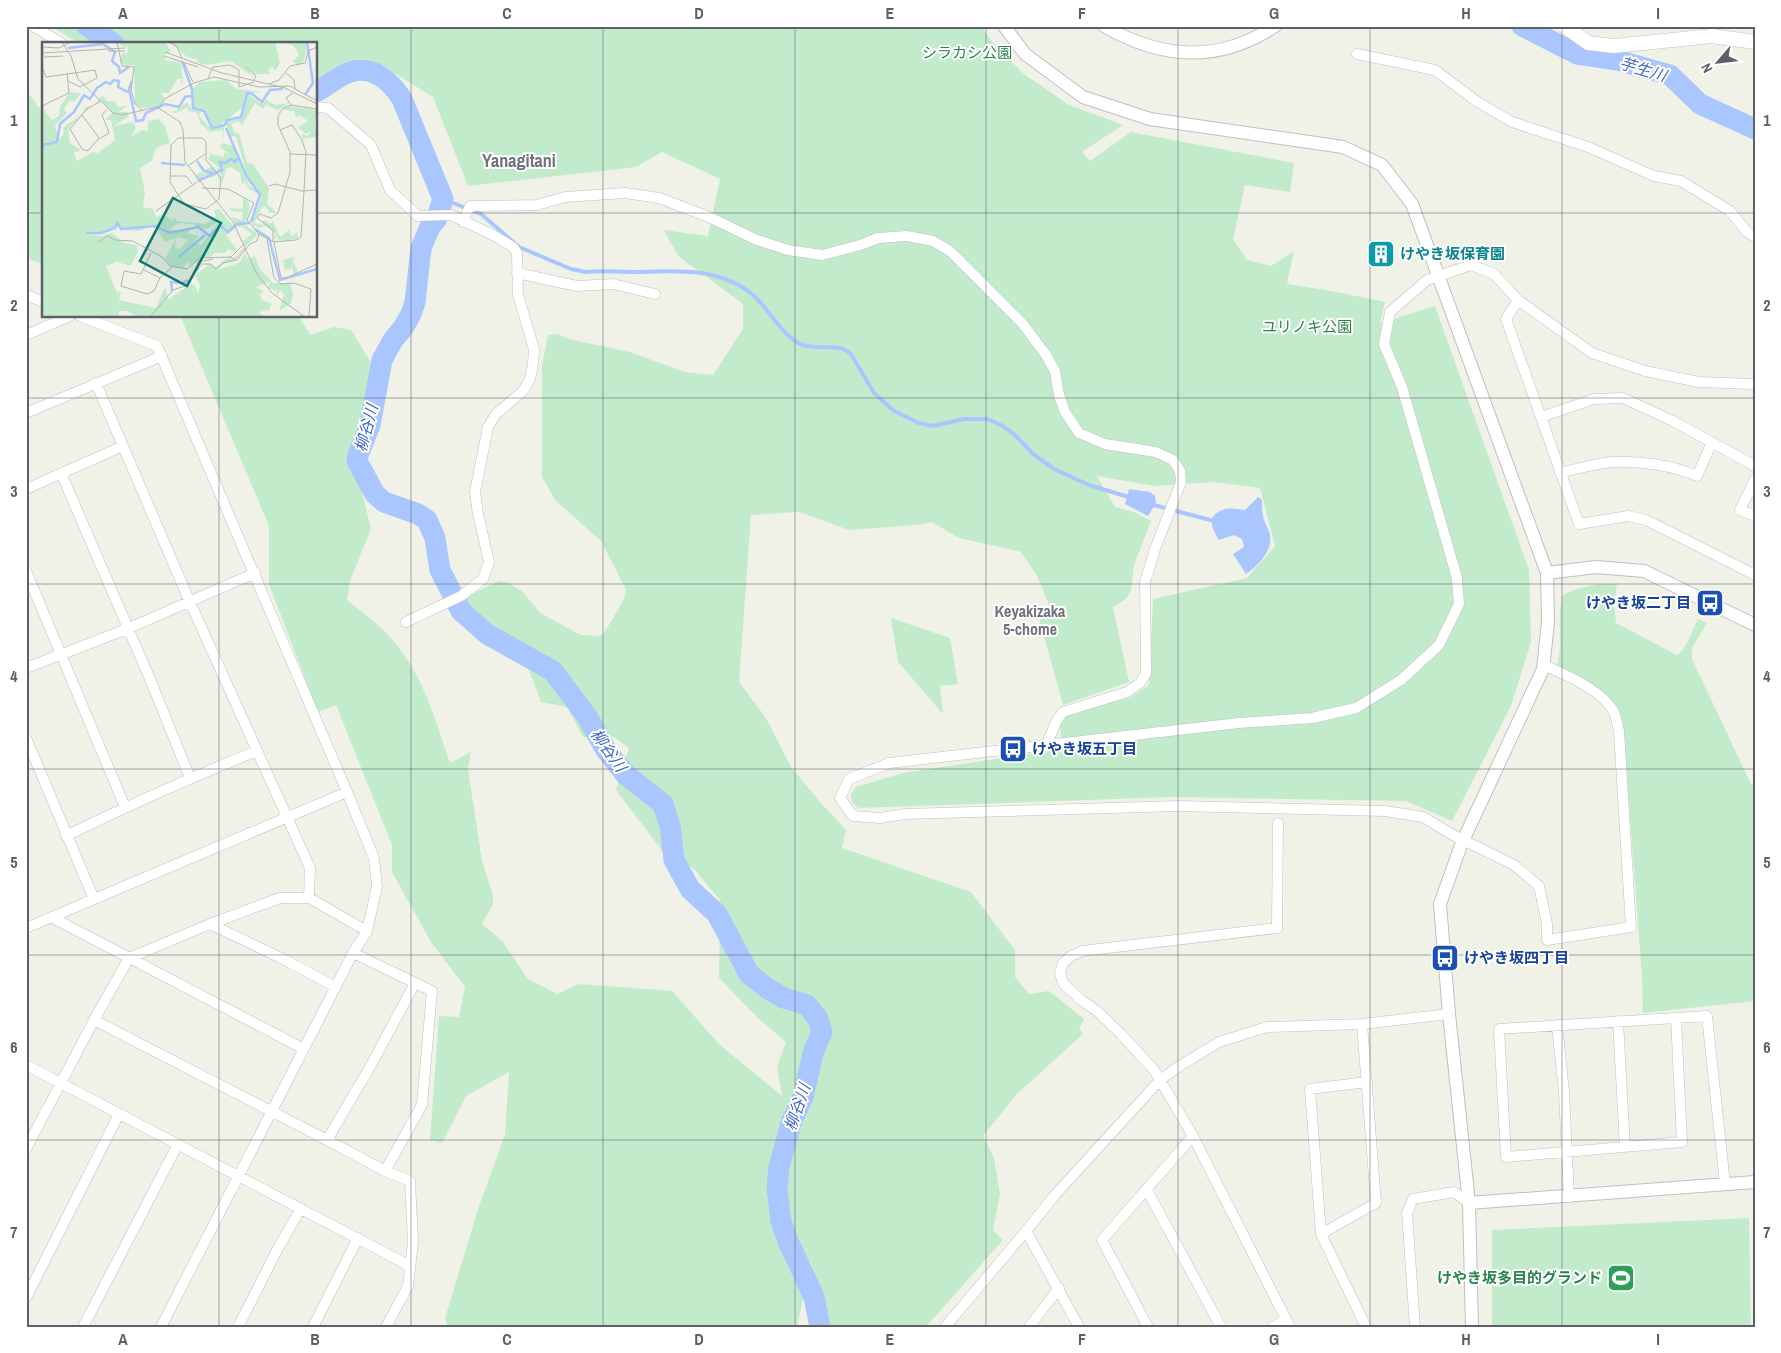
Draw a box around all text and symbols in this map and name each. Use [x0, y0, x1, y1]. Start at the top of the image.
text: A [118, 2, 128, 24]
text: B [310, 2, 320, 24]
text: C [502, 2, 512, 24]
text: D [694, 2, 704, 24]
text: E [886, 2, 895, 24]
text: F [1078, 2, 1086, 24]
text: G [1269, 2, 1279, 24]
text: H [1461, 2, 1471, 24]
text: I [1656, 2, 1660, 24]
north arrow [1694, 38, 1744, 88]
inset map [42, 42, 318, 318]
park label: シラカシ公園 [922, 42, 1012, 63]
water label: 芋生川 [1617, 51, 1671, 87]
text: N [1697, 60, 1716, 76]
text: 1 [10, 109, 18, 131]
text: 1 [1763, 109, 1771, 131]
district label: Yanagitani [482, 148, 556, 173]
building icon: けやき坂保育園 [1366, 239, 1396, 269]
place label: けやき坂保育園 [1400, 243, 1505, 264]
text: 2 [10, 294, 18, 316]
text: 2 [1763, 294, 1771, 316]
park label: ユリノキ公園 [1262, 316, 1352, 337]
water label: 柳谷川 [349, 400, 383, 454]
text: 3 [10, 480, 18, 502]
text: 3 [1763, 480, 1771, 502]
bus stop icon: けやき坂二丁目 [1695, 588, 1725, 618]
place label: けやき坂二丁目 [1586, 592, 1691, 613]
district label: Keyakizaka 5-chome [995, 600, 1066, 640]
text: 4 [10, 665, 18, 687]
text: 4 [1763, 665, 1771, 687]
water label: 柳谷川 [586, 724, 633, 778]
bus stop icon: けやき坂五丁目 [998, 734, 1028, 764]
place label: けやき坂五丁目 [1032, 738, 1137, 759]
text: 5 [10, 851, 18, 873]
text: 5 [1763, 851, 1771, 873]
bus stop icon: けやき坂四丁目 [1430, 943, 1460, 973]
place label: けやき坂四丁目 [1464, 947, 1569, 968]
text: 6 [10, 1036, 18, 1058]
text: 6 [1763, 1036, 1771, 1058]
water label: 柳谷川 [779, 1079, 816, 1133]
text: 7 [10, 1221, 18, 1243]
text: 7 [1763, 1221, 1771, 1243]
sports icon: けやき坂多目的グランド [1606, 1263, 1636, 1293]
place label: けやき坂多目的グランド [1437, 1267, 1602, 1288]
text: A [118, 1328, 128, 1350]
text: B [310, 1328, 320, 1350]
text: C [502, 1328, 512, 1350]
text: D [694, 1328, 704, 1350]
text: E [886, 1328, 895, 1350]
text: F [1078, 1328, 1086, 1350]
text: G [1269, 1328, 1279, 1350]
text: H [1461, 1328, 1471, 1350]
text: I [1656, 1328, 1660, 1350]

